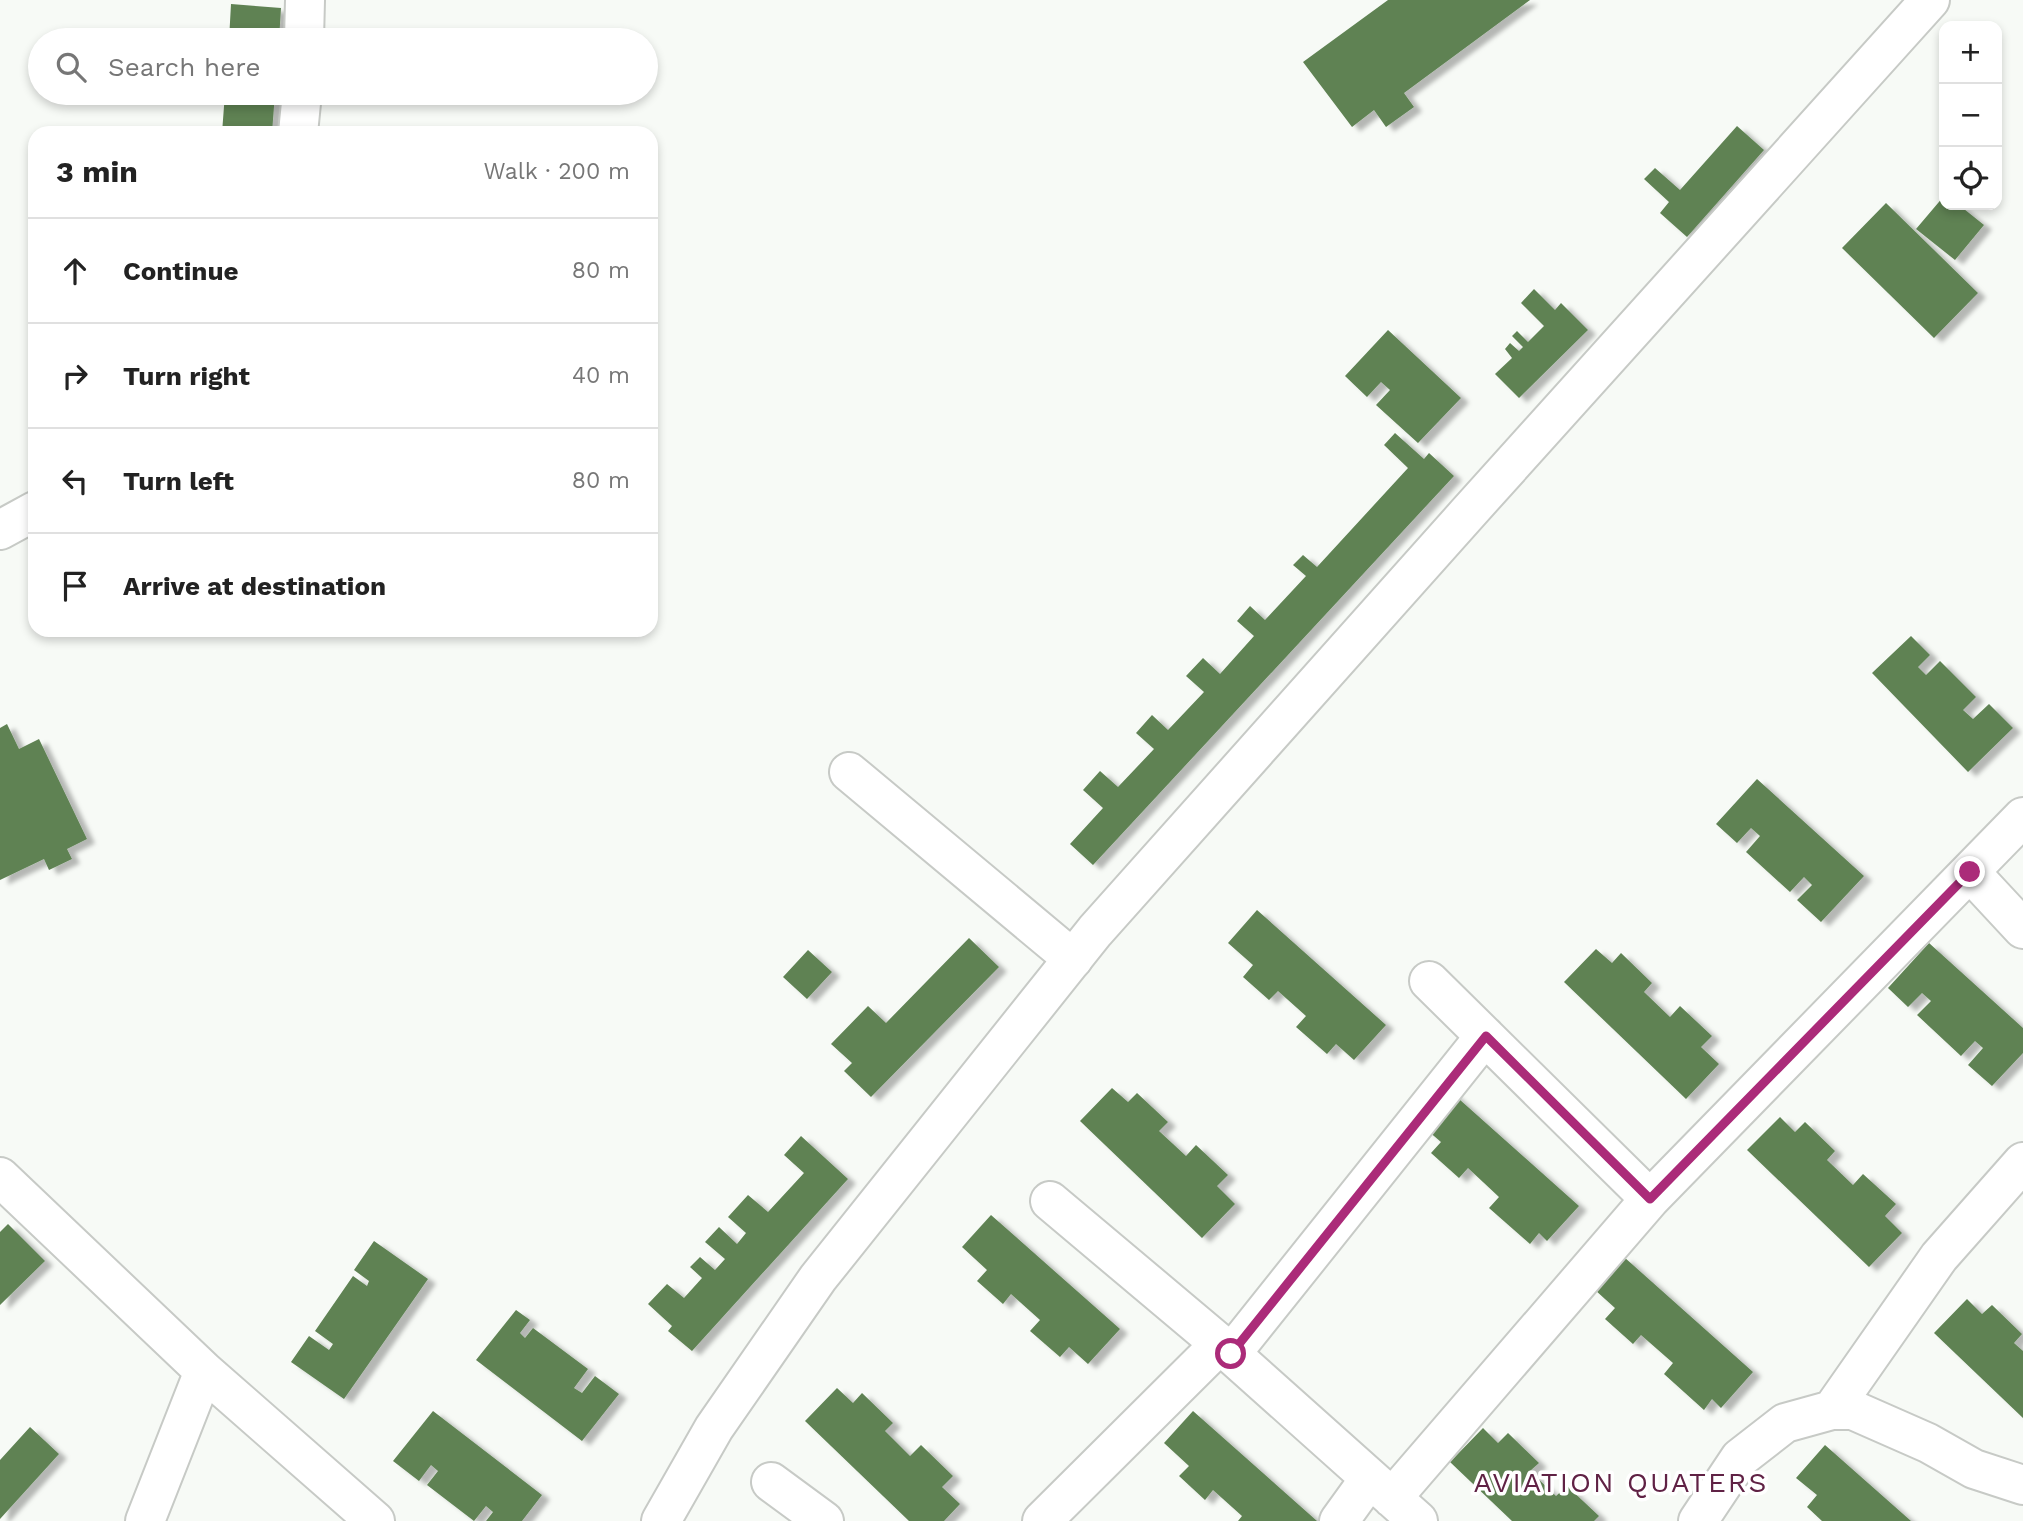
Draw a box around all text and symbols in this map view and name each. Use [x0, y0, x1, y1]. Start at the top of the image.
map controls [1939, 21, 2002, 210]
button: + [1939, 21, 2002, 84]
search box [28, 28, 658, 105]
icon: search [52, 48, 90, 86]
text: Search here [108, 52, 260, 82]
button: − [1939, 84, 2002, 147]
button: locate [1939, 147, 2002, 210]
text: 3 min [56, 154, 138, 189]
text: Walk · 200 m [484, 158, 630, 185]
icon: ahead [56, 252, 94, 290]
text: Continue [123, 256, 239, 286]
text: 80 m [572, 257, 630, 284]
icon: right [56, 357, 94, 395]
text: Turn right [123, 361, 250, 391]
text: 40 m [572, 362, 630, 389]
icon: left [56, 462, 94, 500]
text: Turn left [123, 466, 234, 496]
text: 80 m [572, 467, 630, 494]
icon: arrive [56, 567, 94, 605]
text: Arrive at destination [123, 571, 386, 601]
route end [1954, 856, 1985, 887]
route start [1215, 1338, 1246, 1369]
district label: AVIATION QUATERS [1474, 1466, 1768, 1499]

